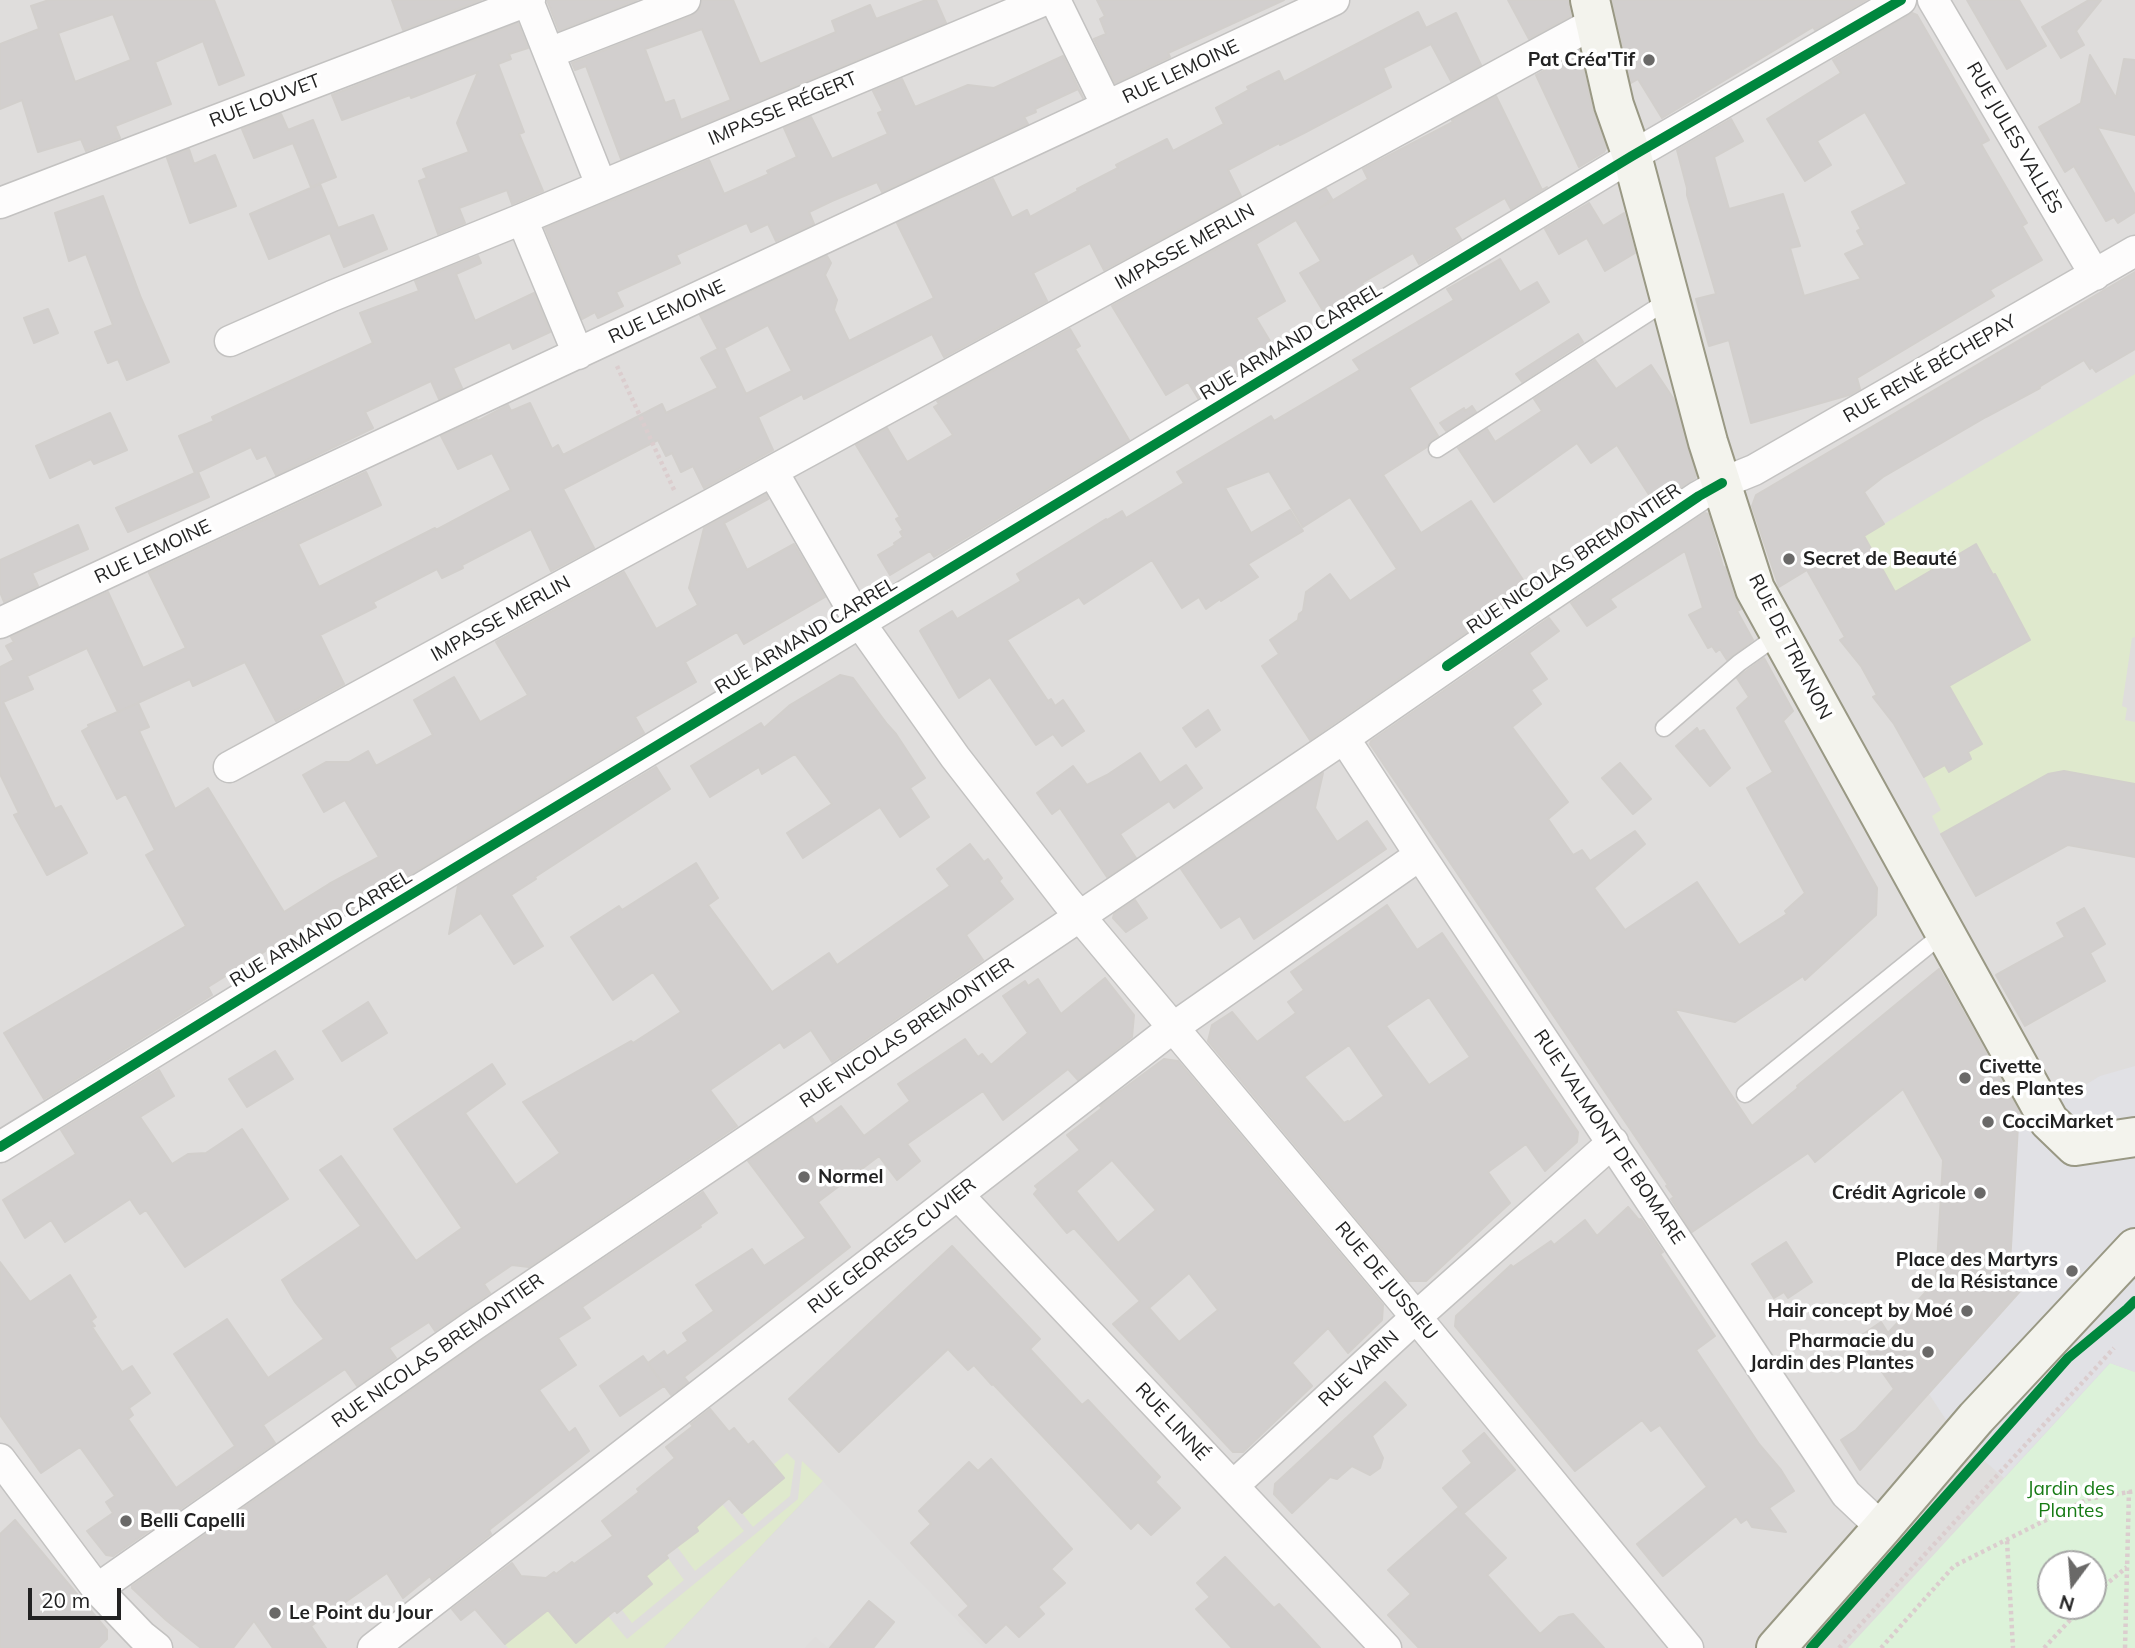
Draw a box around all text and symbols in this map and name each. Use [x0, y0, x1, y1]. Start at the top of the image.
street label: RUE LEMOINE [1119, 35, 1243, 109]
place label: Pat Créa'Tif [1528, 49, 1635, 71]
marker: Pat Créa'Tif [1641, 52, 1657, 68]
street label: RUE JULES VALLÈS [1961, 58, 2067, 218]
street label: IMPASSE RÉGERT [705, 67, 861, 151]
street label: RUE LOUVET [206, 69, 324, 133]
street label: IMPASSE MERLIN [1111, 199, 1259, 295]
street label: RUE LEMOINE [605, 275, 729, 349]
street label: RUE ARMAND CARREL [1196, 279, 1386, 405]
street label: RUE RENÉ BÉCHEPAY [1840, 310, 2020, 428]
street label: RUE NICOLAS BREMONTIER [1463, 479, 1685, 639]
street label: RUE LEMOINE [91, 515, 215, 589]
place label: Secret de Beauté [1803, 548, 1957, 570]
marker: Secret de Beauté [1781, 551, 1797, 567]
street label: IMPASSE MERLIN [427, 571, 575, 667]
street label: RUE DE TRIANON [1744, 571, 1836, 723]
street label: RUE ARMAND CARREL [711, 573, 901, 699]
street label: RUE ARMAND CARREL [226, 866, 416, 992]
street label: RUE NICOLAS BREMONTIER [796, 953, 1018, 1113]
street label: RUE VALMONT DE BOMARE [1529, 1025, 1689, 1249]
place label: Civette des Plantes [1979, 1056, 2084, 1100]
marker: Civette des Plantes [1957, 1070, 1973, 1086]
place label: CocciMarket [2002, 1111, 2113, 1133]
marker: CocciMarket [1980, 1114, 1996, 1130]
place label: Normel [818, 1166, 884, 1188]
marker: Normel [796, 1169, 812, 1185]
street label: RUE GEORGES CUVIER [803, 1173, 981, 1319]
place label: Crédit Agricole [1832, 1182, 1966, 1204]
marker: Crédit Agricole [1972, 1185, 1988, 1201]
street label: RUE DE JUSSIEU [1330, 1217, 1442, 1345]
place label: Place des Martyrs de la Résistance [1896, 1249, 2058, 1293]
marker: Place des Martyrs de la Résistance [2064, 1263, 2080, 1279]
street label: RUE NICOLAS BREMONTIER [328, 1269, 548, 1433]
place label: Hair concept by Moé [1768, 1300, 1953, 1322]
marker: Hair concept by Moé [1959, 1303, 1975, 1319]
street label: RUE VARIN [1314, 1326, 1404, 1412]
place label: Pharmacie du Jardin des Plantes [1750, 1330, 1914, 1374]
marker: Pharmacie du Jardin des Plantes [1920, 1344, 1936, 1360]
street label: RUE LINNÉ [1130, 1378, 1214, 1466]
park label: Jardin des Plantes [2027, 1478, 2115, 1522]
place label: Belli Capelli [140, 1510, 245, 1532]
marker: Belli Capelli [118, 1513, 134, 1529]
north arrow [2037, 1550, 2107, 1620]
scale bar [32, 1574, 124, 1618]
text: 20 m [41, 1587, 90, 1613]
text: N [2057, 1590, 2077, 1617]
place label: Le Point du Jour [289, 1602, 433, 1624]
marker: Le Point du Jour [267, 1605, 283, 1621]

